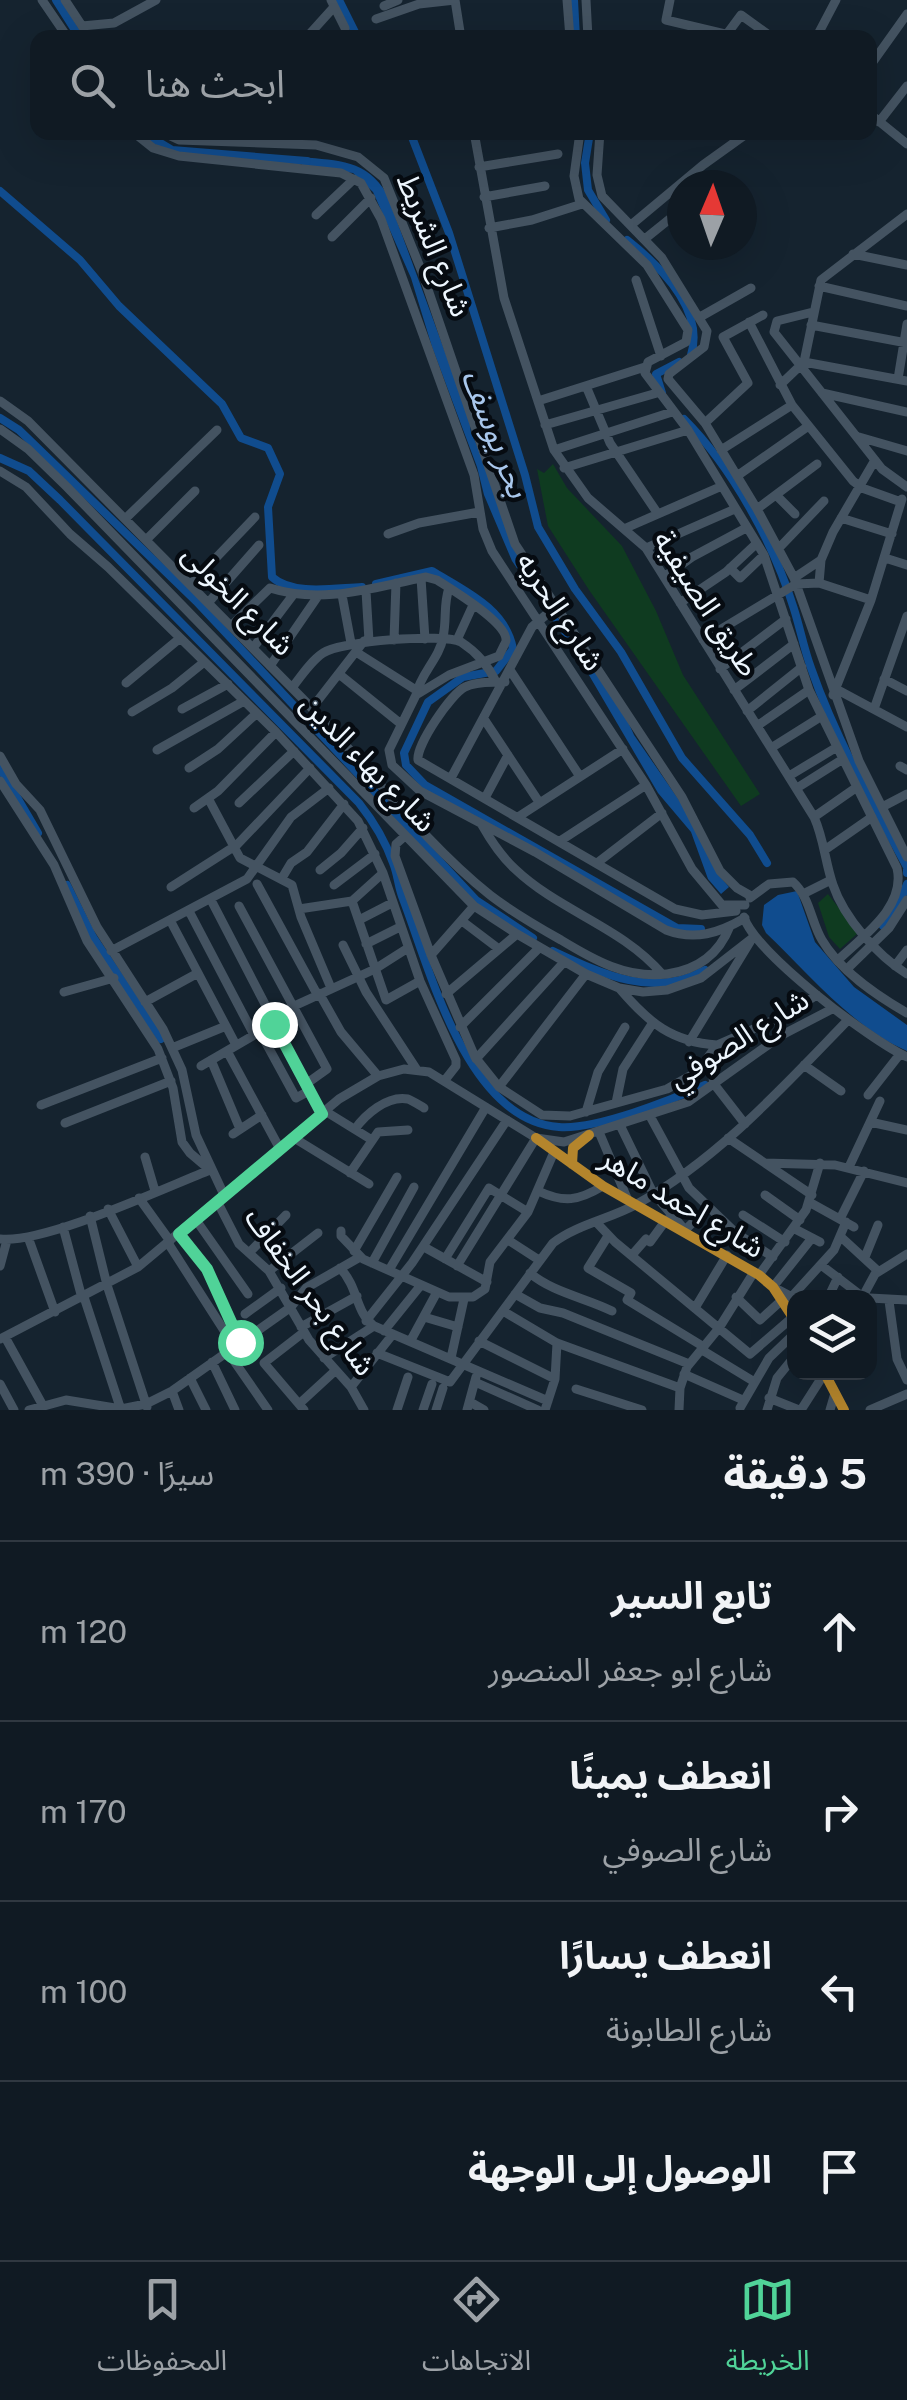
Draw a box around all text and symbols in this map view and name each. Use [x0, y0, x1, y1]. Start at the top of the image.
search box [30, 30, 877, 140]
icon: search [65, 58, 120, 113]
text: ابحث هنا [145, 61, 285, 106]
street label: شارع الشريط [385, 168, 480, 324]
north arrow [667, 170, 757, 260]
water label: بحر يوسف [454, 364, 537, 503]
street label: طريق الصيفية [646, 523, 768, 683]
street label: شارع الخولى [172, 535, 303, 666]
street label: شارع الحريه [505, 545, 613, 680]
street label: شارع بهاء الدين [290, 685, 444, 842]
street label: شارع الصوفي [661, 981, 818, 1100]
route end [252, 1002, 298, 1048]
street label: شارع احمد ماهر [591, 1138, 771, 1269]
street label: شارع بحر الخفاف [234, 1200, 384, 1385]
map controls [787, 1290, 877, 1380]
button: layers [787, 1290, 877, 1380]
route start [218, 1320, 264, 1366]
text: 5 دقيقة [723, 1449, 867, 1498]
text: سيرًا · 390 m [40, 1455, 214, 1492]
text: تابع السير [611, 1573, 772, 1618]
icon: ahead [812, 1604, 867, 1659]
text: 120 m [40, 1613, 127, 1650]
text: شارع ابو جعفر المنصور [488, 1651, 772, 1688]
text: انعطف يمينًا [569, 1753, 772, 1798]
icon: right [812, 1784, 867, 1839]
text: 170 m [40, 1793, 127, 1830]
text: شارع الصوفي [603, 1831, 772, 1868]
text: انعطف يسارًا [559, 1933, 772, 1978]
icon: left [812, 1964, 867, 2019]
text: 100 m [40, 1973, 127, 2010]
text: شارع الطابونة [606, 2011, 772, 2048]
icon: arrive [812, 2144, 867, 2199]
text: الوصول إلى الوجهة [468, 2147, 772, 2192]
tab: المحفوظات [97, 2272, 227, 2391]
tab: الاتجاهات [422, 2272, 531, 2391]
tab: الخريطة [726, 2272, 810, 2391]

